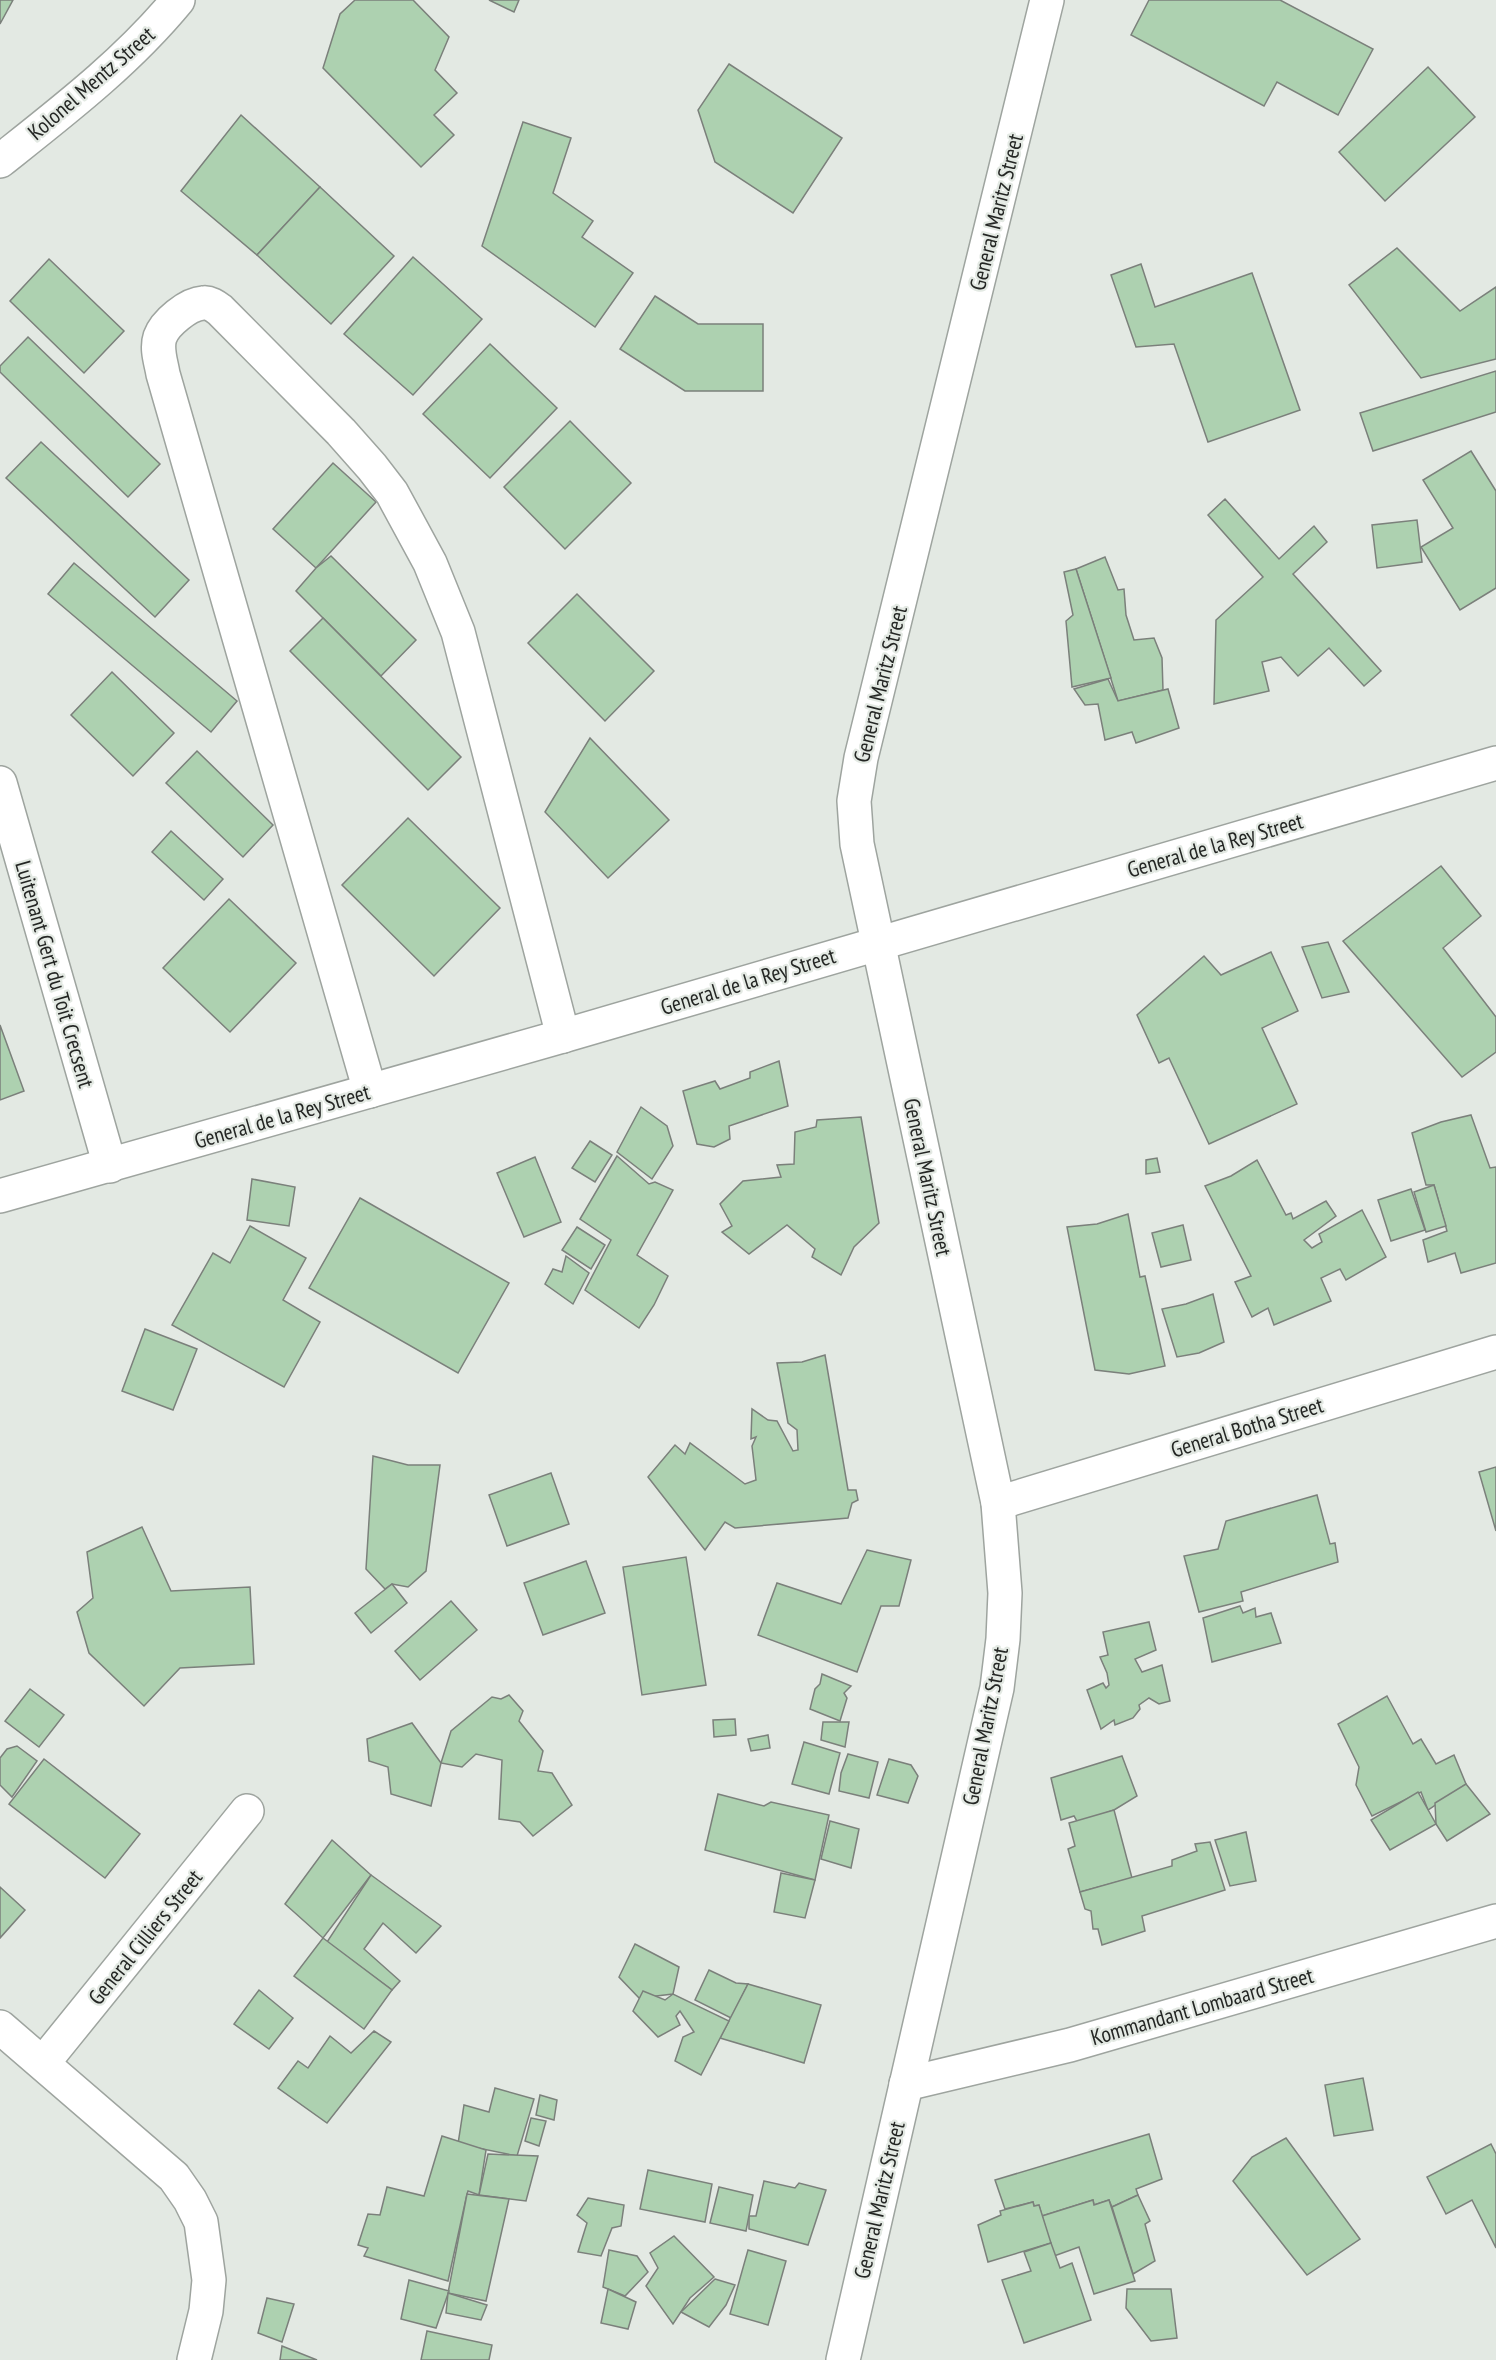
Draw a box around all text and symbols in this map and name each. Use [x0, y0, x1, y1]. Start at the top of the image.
street label: Kolonel Mentz Street [22, 20, 160, 146]
street label: General Maritz Street [963, 131, 1029, 293]
street label: General Maritz Street [847, 603, 913, 765]
street label: General de la Rey Street [1124, 807, 1306, 883]
street label: Luitenant Gert du Toit Crecsent [9, 857, 101, 1091]
street label: General de la Rey Street [657, 941, 839, 1021]
street label: General de la Rey Street [191, 1078, 373, 1154]
street label: General Maritz Street [898, 1096, 958, 1258]
street label: General Botha Street [1167, 1391, 1327, 1463]
street label: General Maritz Street [956, 1645, 1014, 1807]
street label: General Cilliers Street [82, 1864, 208, 2010]
street label: Kommandant Lombaard Street [1088, 1961, 1316, 2051]
street label: General Maritz Street [847, 2119, 911, 2281]

